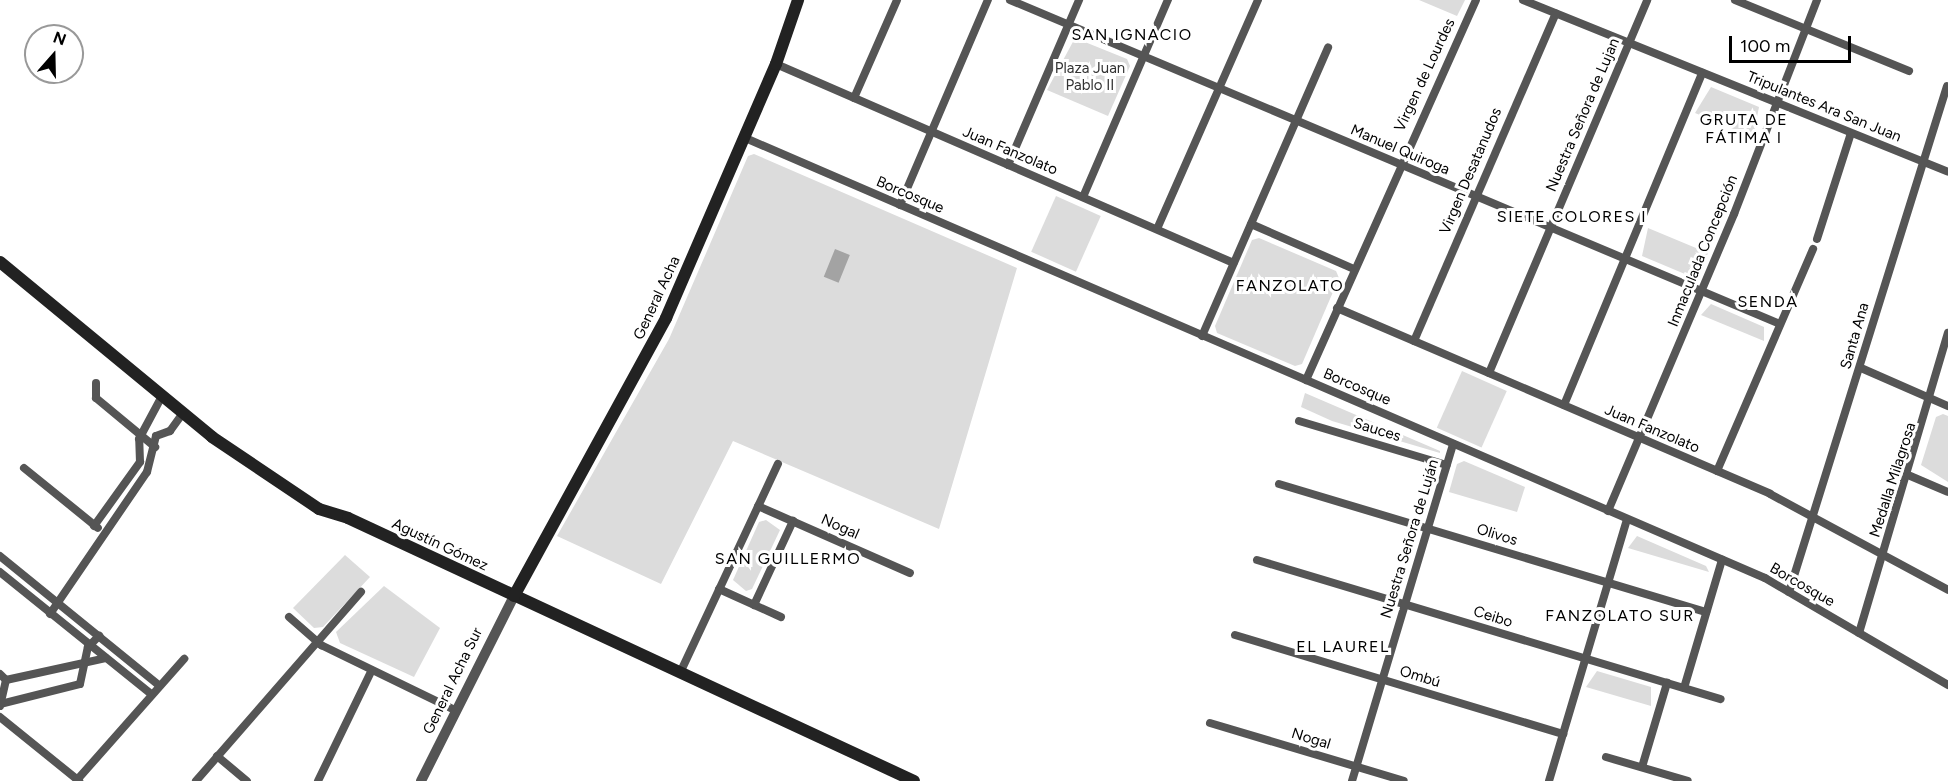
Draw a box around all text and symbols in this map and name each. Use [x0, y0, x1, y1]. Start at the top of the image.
street label: Virgen de Lourdes [1391, 16, 1459, 134]
north arrow [24, 24, 84, 84]
scale bar [1732, 24, 1854, 62]
district label: SAN IGNACIO [1071, 25, 1193, 45]
text: N [51, 27, 69, 50]
text: 100 m [1740, 35, 1790, 57]
street label: Nuestra Señora de Lujan [1542, 36, 1624, 194]
park label: Plaza Juan Pablo II [1055, 59, 1125, 94]
street label: Tripulantes Ara San Juan [1744, 68, 1904, 146]
street label: Virgen Desatanudos [1436, 105, 1506, 237]
district label: GRUTA DE FÁTIMA I [1700, 110, 1788, 148]
street label: Manuel Quiroga [1348, 121, 1452, 179]
street label: Juan Fanzolato [960, 123, 1060, 179]
street label: Inmaculada Concepción [1664, 172, 1742, 330]
street label: Borcosque [873, 173, 947, 217]
district label: SIETE COLORES I [1497, 207, 1647, 227]
street label: General Acha [630, 253, 684, 343]
district label: FANZOLATO [1236, 276, 1344, 296]
district label: SENDA [1737, 292, 1799, 312]
street label: Santa Ana [1837, 301, 1873, 371]
street label: Borcosque [1320, 365, 1394, 409]
street label: Juan Fanzolato [1602, 401, 1702, 457]
street label: Sauces [1351, 414, 1403, 446]
street label: Medalla Milagrosa [1866, 420, 1920, 540]
street label: Nuestra Señora de Luján [1377, 457, 1443, 621]
street label: Nogal [818, 511, 862, 543]
street label: Agustín Gómez [389, 515, 491, 575]
street label: Olivos [1474, 520, 1520, 550]
district label: SAN GUILLERMO [715, 549, 861, 569]
street label: Borcosque [1766, 559, 1838, 611]
street label: Ceibo [1471, 603, 1515, 631]
district label: FANZOLATO SUR [1545, 606, 1695, 626]
street label: General Acha Sur [419, 625, 487, 737]
district label: EL LAUREL [1296, 637, 1390, 657]
street label: Ombú [1397, 662, 1443, 692]
street label: Nogal [1289, 725, 1333, 753]

